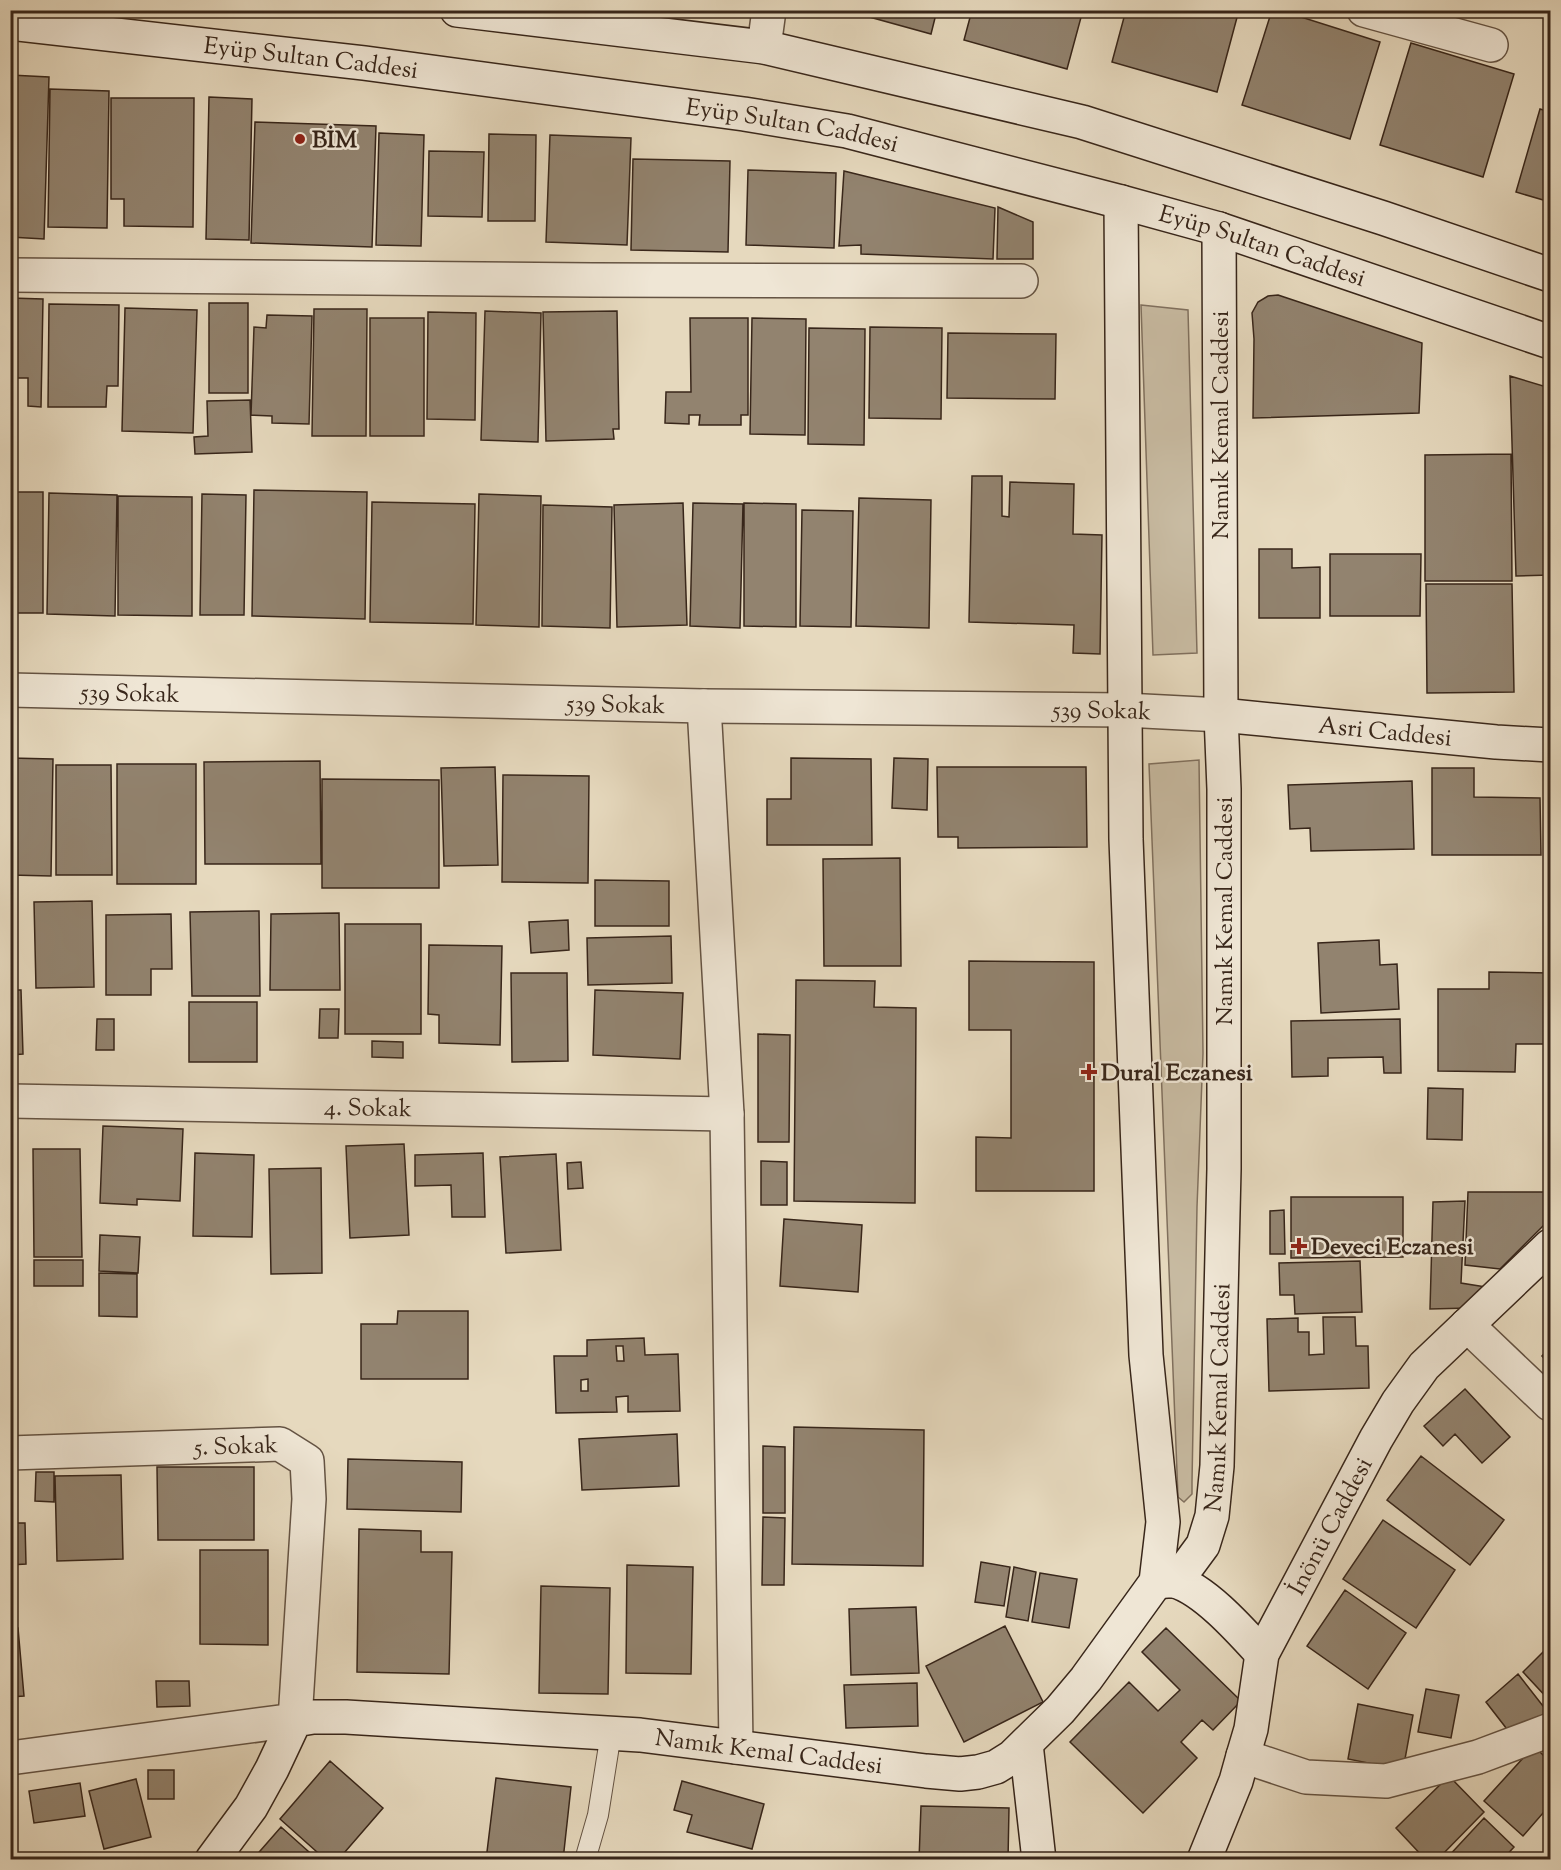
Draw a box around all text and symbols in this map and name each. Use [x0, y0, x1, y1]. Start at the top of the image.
street label: Eyüp Sultan Caddesi [202, 30, 420, 89]
street label: Eyüp Sultan Caddesi [683, 91, 902, 163]
place label: BİM [312, 124, 358, 158]
marker: BİM [293, 132, 307, 146]
street label: Eyüp Sultan Caddesi [1155, 198, 1370, 297]
street label: Namık Kemal Caddesi [1205, 310, 1239, 539]
street label: 539 Sokak [78, 677, 180, 713]
street label: 539 Sokak [564, 688, 666, 724]
street label: 539 Sokak [1050, 694, 1152, 730]
street label: Asri Caddesi [1317, 710, 1453, 757]
street label: Namık Kemal Caddesi [1209, 796, 1243, 1025]
place label: Dural Eczanesi [1101, 1057, 1253, 1091]
marker: Dural Eczanesi [1082, 1065, 1096, 1079]
street label: 4. Sokak [324, 1092, 412, 1127]
place label: Deveci Eczanesi [1311, 1231, 1474, 1265]
marker: Deveci Eczanesi [1292, 1239, 1306, 1253]
street label: Namık Kemal Caddesi [1197, 1282, 1240, 1514]
street label: 5. Sokak [191, 1429, 278, 1466]
street label: İnönü Caddesi [1281, 1452, 1382, 1602]
street label: Namık Kemal Caddesi [653, 1722, 885, 1784]

